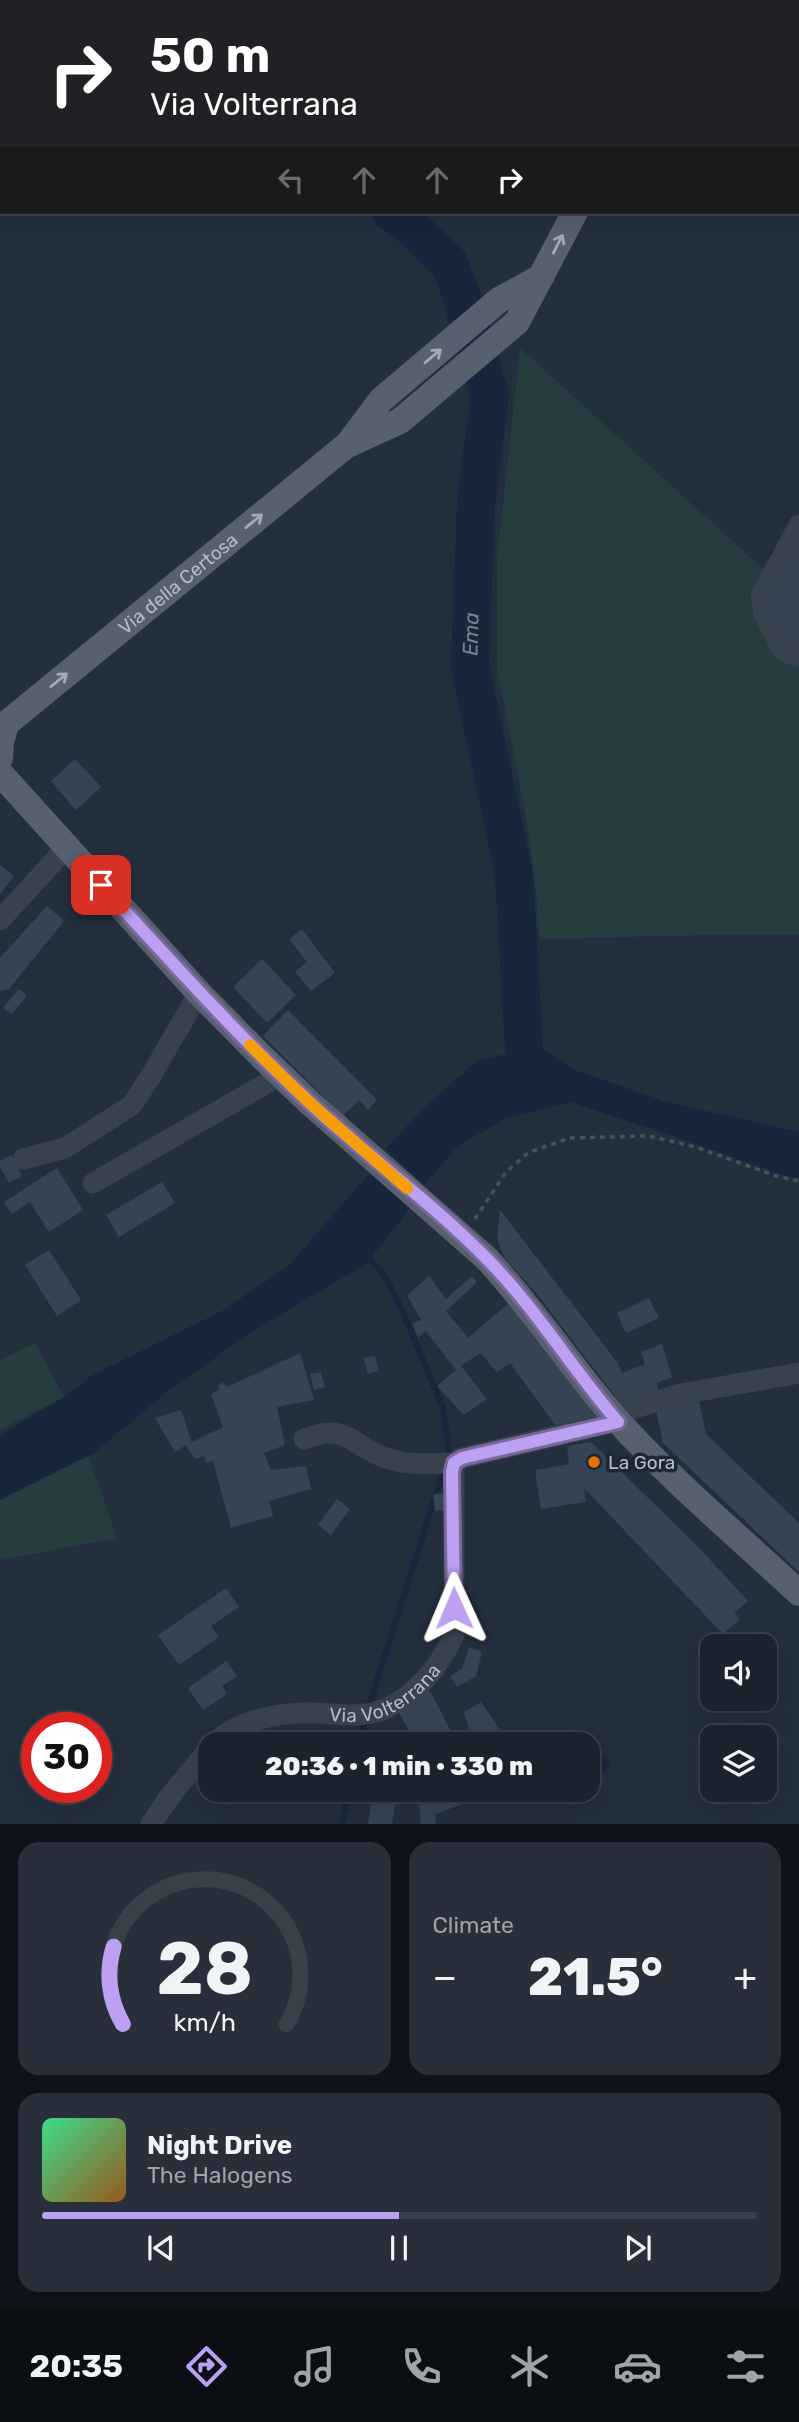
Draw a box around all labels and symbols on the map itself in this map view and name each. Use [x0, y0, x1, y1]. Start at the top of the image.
one-way arrow [552, 234, 565, 255]
one-way arrow [424, 348, 442, 364]
one-way arrow [245, 513, 263, 529]
street label: Via della Certosa [114, 528, 242, 639]
water label: Ema [457, 612, 484, 656]
one-way arrow [49, 673, 67, 688]
pin [71, 855, 131, 915]
place label: La Gora [608, 1451, 675, 1474]
marker: La Gora [586, 1454, 602, 1470]
position arrow [417, 1571, 491, 1645]
street label: Via Volterrana [328, 1659, 445, 1727]
speed limit sign: 30 [21, 1712, 112, 1803]

